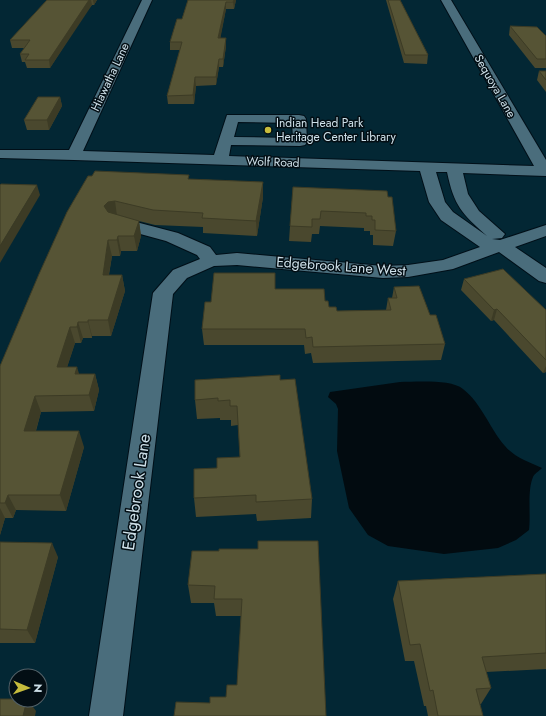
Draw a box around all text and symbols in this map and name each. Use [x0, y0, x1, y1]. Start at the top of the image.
street label: Hiawatha Lane [86, 40, 134, 114]
street label: Sequoya Lane [470, 51, 520, 121]
place label: Indian Head Park Heritage Center Library [276, 114, 396, 146]
marker: Indian Head Park Heritage Center Library [263, 125, 273, 135]
street label: Wolf Road [246, 152, 300, 172]
street label: Edgebrook Lane West [276, 251, 407, 281]
street label: Edgebrook Lane [116, 432, 156, 552]
north arrow [8, 668, 48, 708]
text: N [30, 684, 46, 693]

